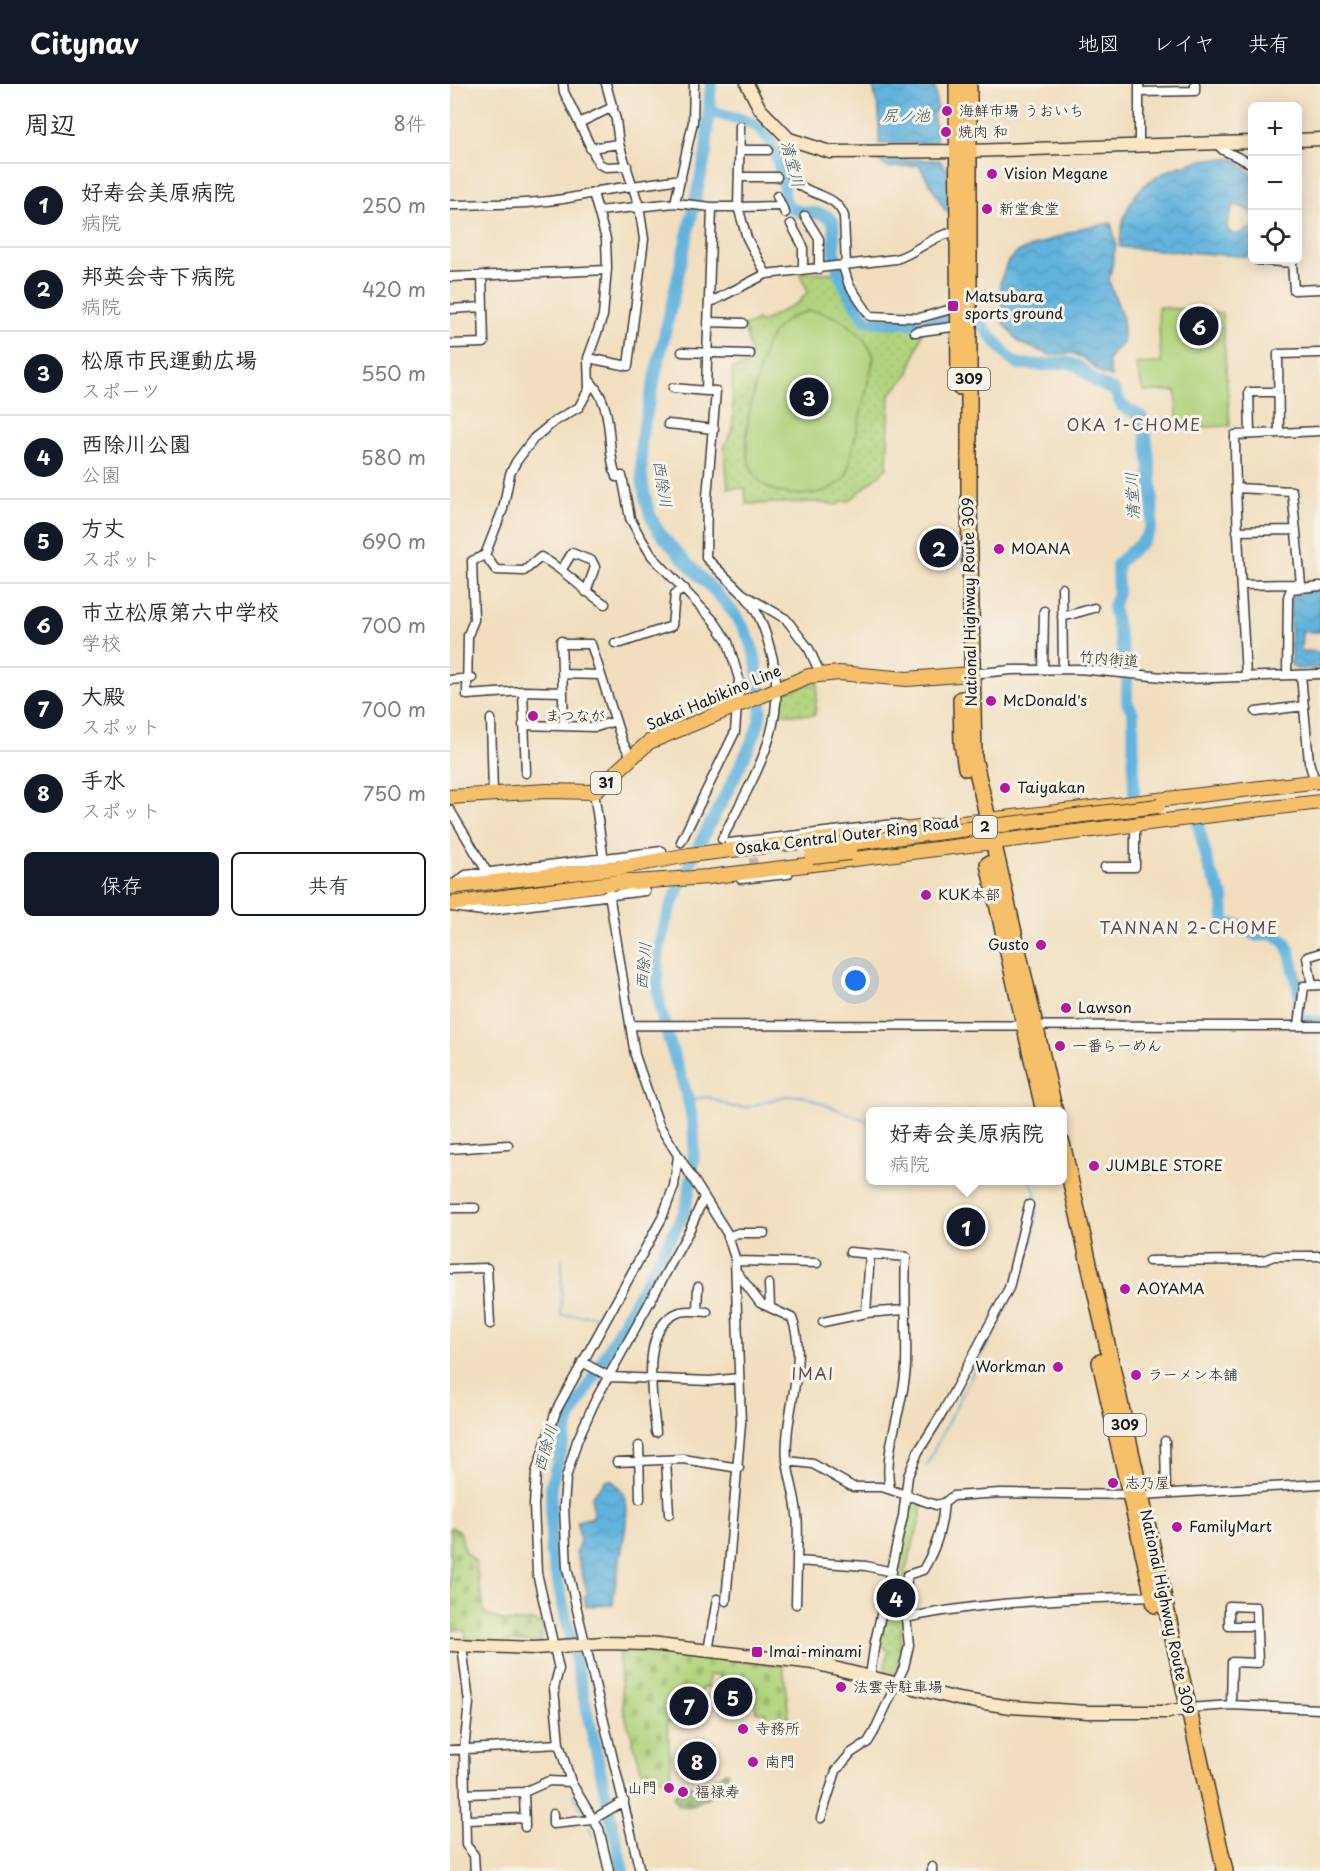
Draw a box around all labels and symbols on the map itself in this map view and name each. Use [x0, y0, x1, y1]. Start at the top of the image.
place label: 海鮮市場 うおいち [959, 98, 1084, 121]
water label: 尻ノ池 [882, 102, 931, 126]
marker: 海鮮市場 うおいち [940, 104, 954, 118]
place label: 焼肉 和 [958, 119, 1008, 142]
marker: 焼肉 和 [939, 125, 953, 139]
water label: 清堂川 [776, 137, 812, 190]
place label: Vision Megane [1004, 161, 1108, 184]
marker: Vision Megane [985, 167, 999, 181]
place label: 新堂食堂 [999, 196, 1059, 219]
marker: 新堂食堂 [980, 202, 994, 216]
place label: Matsubara sports ground [965, 284, 1063, 324]
marker: Matsubara sports ground [946, 299, 960, 313]
pin: 6 [1180, 304, 1218, 348]
road number: 309 [948, 368, 990, 390]
pin: 3 [790, 374, 828, 420]
district label: OKA 1-CHOME [1066, 412, 1202, 436]
water label: 西除川 [648, 458, 680, 509]
water label: 清堂川 [1118, 471, 1144, 521]
street label: National Highway Route 309 [955, 497, 982, 707]
pin: 2 [920, 526, 958, 570]
place label: MOANA [1011, 536, 1071, 559]
marker: MOANA [992, 542, 1006, 556]
street label: 竹内街道 [1078, 643, 1140, 672]
street label: Sakai Habikino Line [642, 658, 784, 735]
place label: McDonald's [1003, 688, 1087, 711]
marker: McDonald's [984, 694, 998, 708]
place label: まつなが [545, 703, 605, 726]
marker: まつなが [526, 709, 540, 723]
road number: 31 [591, 772, 621, 794]
place label: Taiyakan [1017, 775, 1085, 798]
marker: Taiyakan [998, 781, 1012, 795]
street label: Osaka Central Outer Ring Road [733, 809, 960, 860]
road number: 2 [973, 816, 997, 838]
place label: KUK本部 [938, 882, 1000, 905]
marker: KUK本部 [919, 888, 933, 902]
district label: TANNAN 2-CHOME [1099, 915, 1279, 939]
place label: Gusto [988, 932, 1029, 955]
marker: Gusto [1034, 938, 1048, 952]
water label: 西除川 [628, 941, 656, 991]
your location [841, 966, 870, 995]
place label: Lawson [1078, 995, 1132, 1018]
marker: Lawson [1059, 1001, 1073, 1015]
place label: 一番らーめん [1072, 1033, 1162, 1056]
marker: 一番らーめん [1053, 1039, 1067, 1053]
place label: JUMBLE STORE [1106, 1153, 1223, 1176]
marker: JUMBLE STORE [1087, 1159, 1101, 1173]
pin: 1 [946, 1204, 986, 1250]
place label: AOYAMA [1137, 1276, 1205, 1299]
marker: AOYAMA [1118, 1282, 1132, 1296]
place label: Workman [975, 1354, 1046, 1377]
marker: Workman [1051, 1360, 1065, 1374]
district label: IMAI [791, 1361, 835, 1385]
place label: ラーメン本舗 [1148, 1362, 1238, 1385]
marker: ラーメン本舗 [1129, 1368, 1143, 1382]
road number: 309 [1104, 1414, 1146, 1436]
water label: 西除川 [526, 1421, 562, 1474]
place label: 志乃屋 [1125, 1470, 1170, 1493]
marker: 志乃屋 [1106, 1476, 1120, 1490]
street label: National Highway Route 309 [1135, 1507, 1201, 1716]
place label: FamilyMart [1189, 1514, 1272, 1537]
marker: FamilyMart [1170, 1520, 1184, 1534]
pin: 4 [876, 1576, 916, 1621]
place label: Imai-minami [769, 1639, 862, 1662]
marker: Imai-minami [750, 1645, 764, 1659]
pin: 5 [714, 1674, 752, 1720]
place label: 法雲寺駐車場 [853, 1674, 943, 1697]
marker: 法雲寺駐車場 [834, 1680, 848, 1694]
pin: 7 [670, 1684, 708, 1728]
place label: 寺務所 [755, 1716, 800, 1739]
marker: 寺務所 [736, 1722, 750, 1736]
pin: 8 [678, 1738, 716, 1784]
place label: 南門 [765, 1749, 795, 1772]
marker: 南門 [746, 1755, 760, 1769]
place label: 山門 [627, 1775, 657, 1798]
place label: 福禄寿 [695, 1779, 740, 1802]
marker: 山門 [662, 1781, 676, 1795]
marker: 福禄寿 [676, 1785, 690, 1799]

